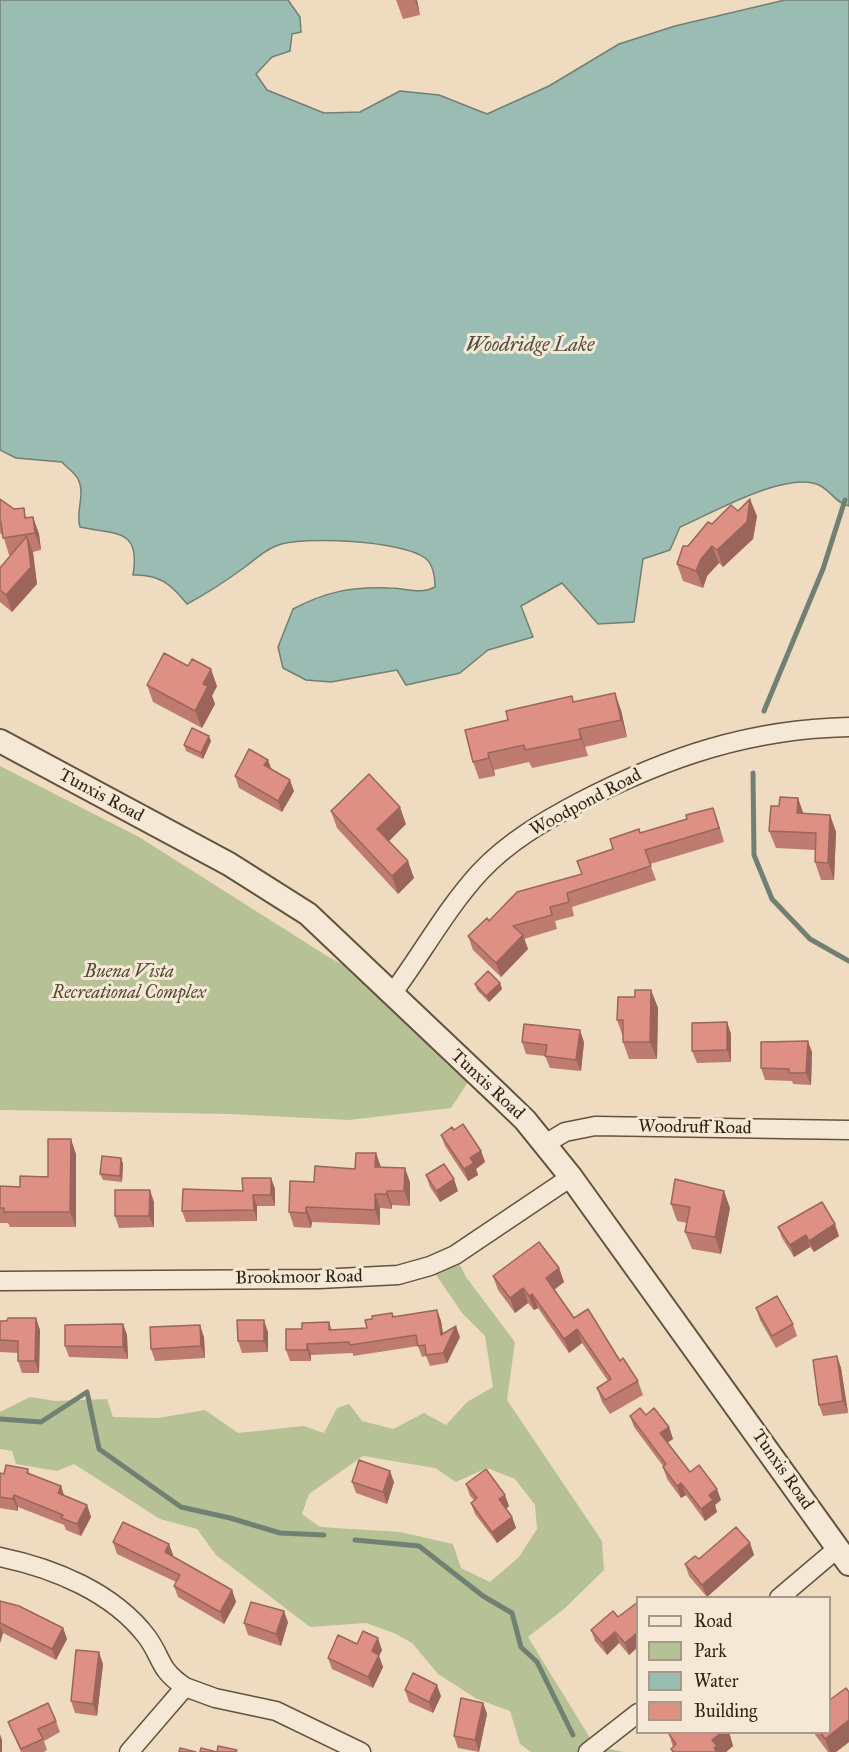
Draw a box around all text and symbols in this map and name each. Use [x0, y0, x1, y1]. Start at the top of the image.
water label: Woodridge Lake [466, 334, 594, 358]
street label: Tunxis Road [55, 765, 147, 827]
street label: Woodpond Road [527, 765, 645, 841]
park label: Buena Vista Recreational Complex [52, 962, 206, 1004]
street label: Tunxis Road [446, 1045, 528, 1125]
street label: Woodruff Road [638, 1116, 752, 1140]
street label: Brookmoor Road [235, 1266, 363, 1290]
street label: Tunxis Road [746, 1426, 818, 1514]
legend [636, 1596, 831, 1734]
text: Road [694, 1610, 732, 1632]
text: Park [694, 1640, 727, 1662]
text: Water [694, 1670, 738, 1692]
text: Building [694, 1700, 757, 1722]

